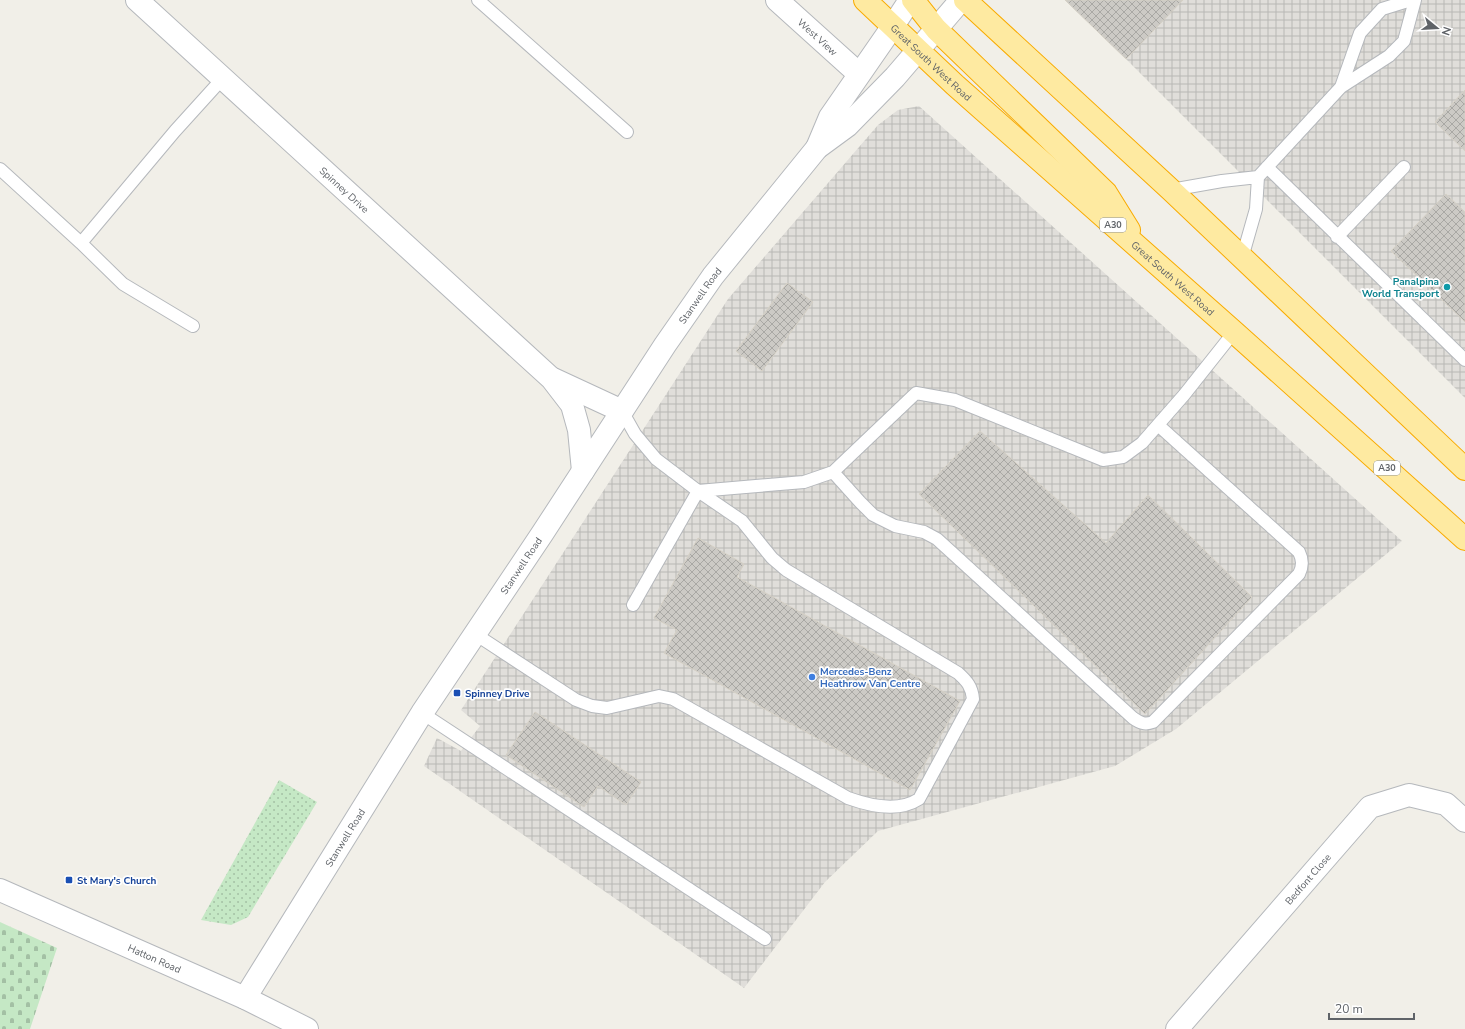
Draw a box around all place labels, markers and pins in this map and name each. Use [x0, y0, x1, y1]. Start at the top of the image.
place label: Panalpina World Transport [1362, 275, 1439, 301]
marker: Panalpina World Transport [1442, 282, 1452, 292]
place label: Mercedes-Benz Heathrow Van Centre [820, 665, 921, 691]
marker: Mercedes-Benz Heathrow Van Centre [807, 672, 817, 682]
place label: Spinney Drive [465, 687, 530, 701]
marker: Spinney Drive [452, 688, 462, 698]
place label: St Mary's Church [77, 874, 156, 888]
marker: St Mary's Church [64, 875, 74, 885]

